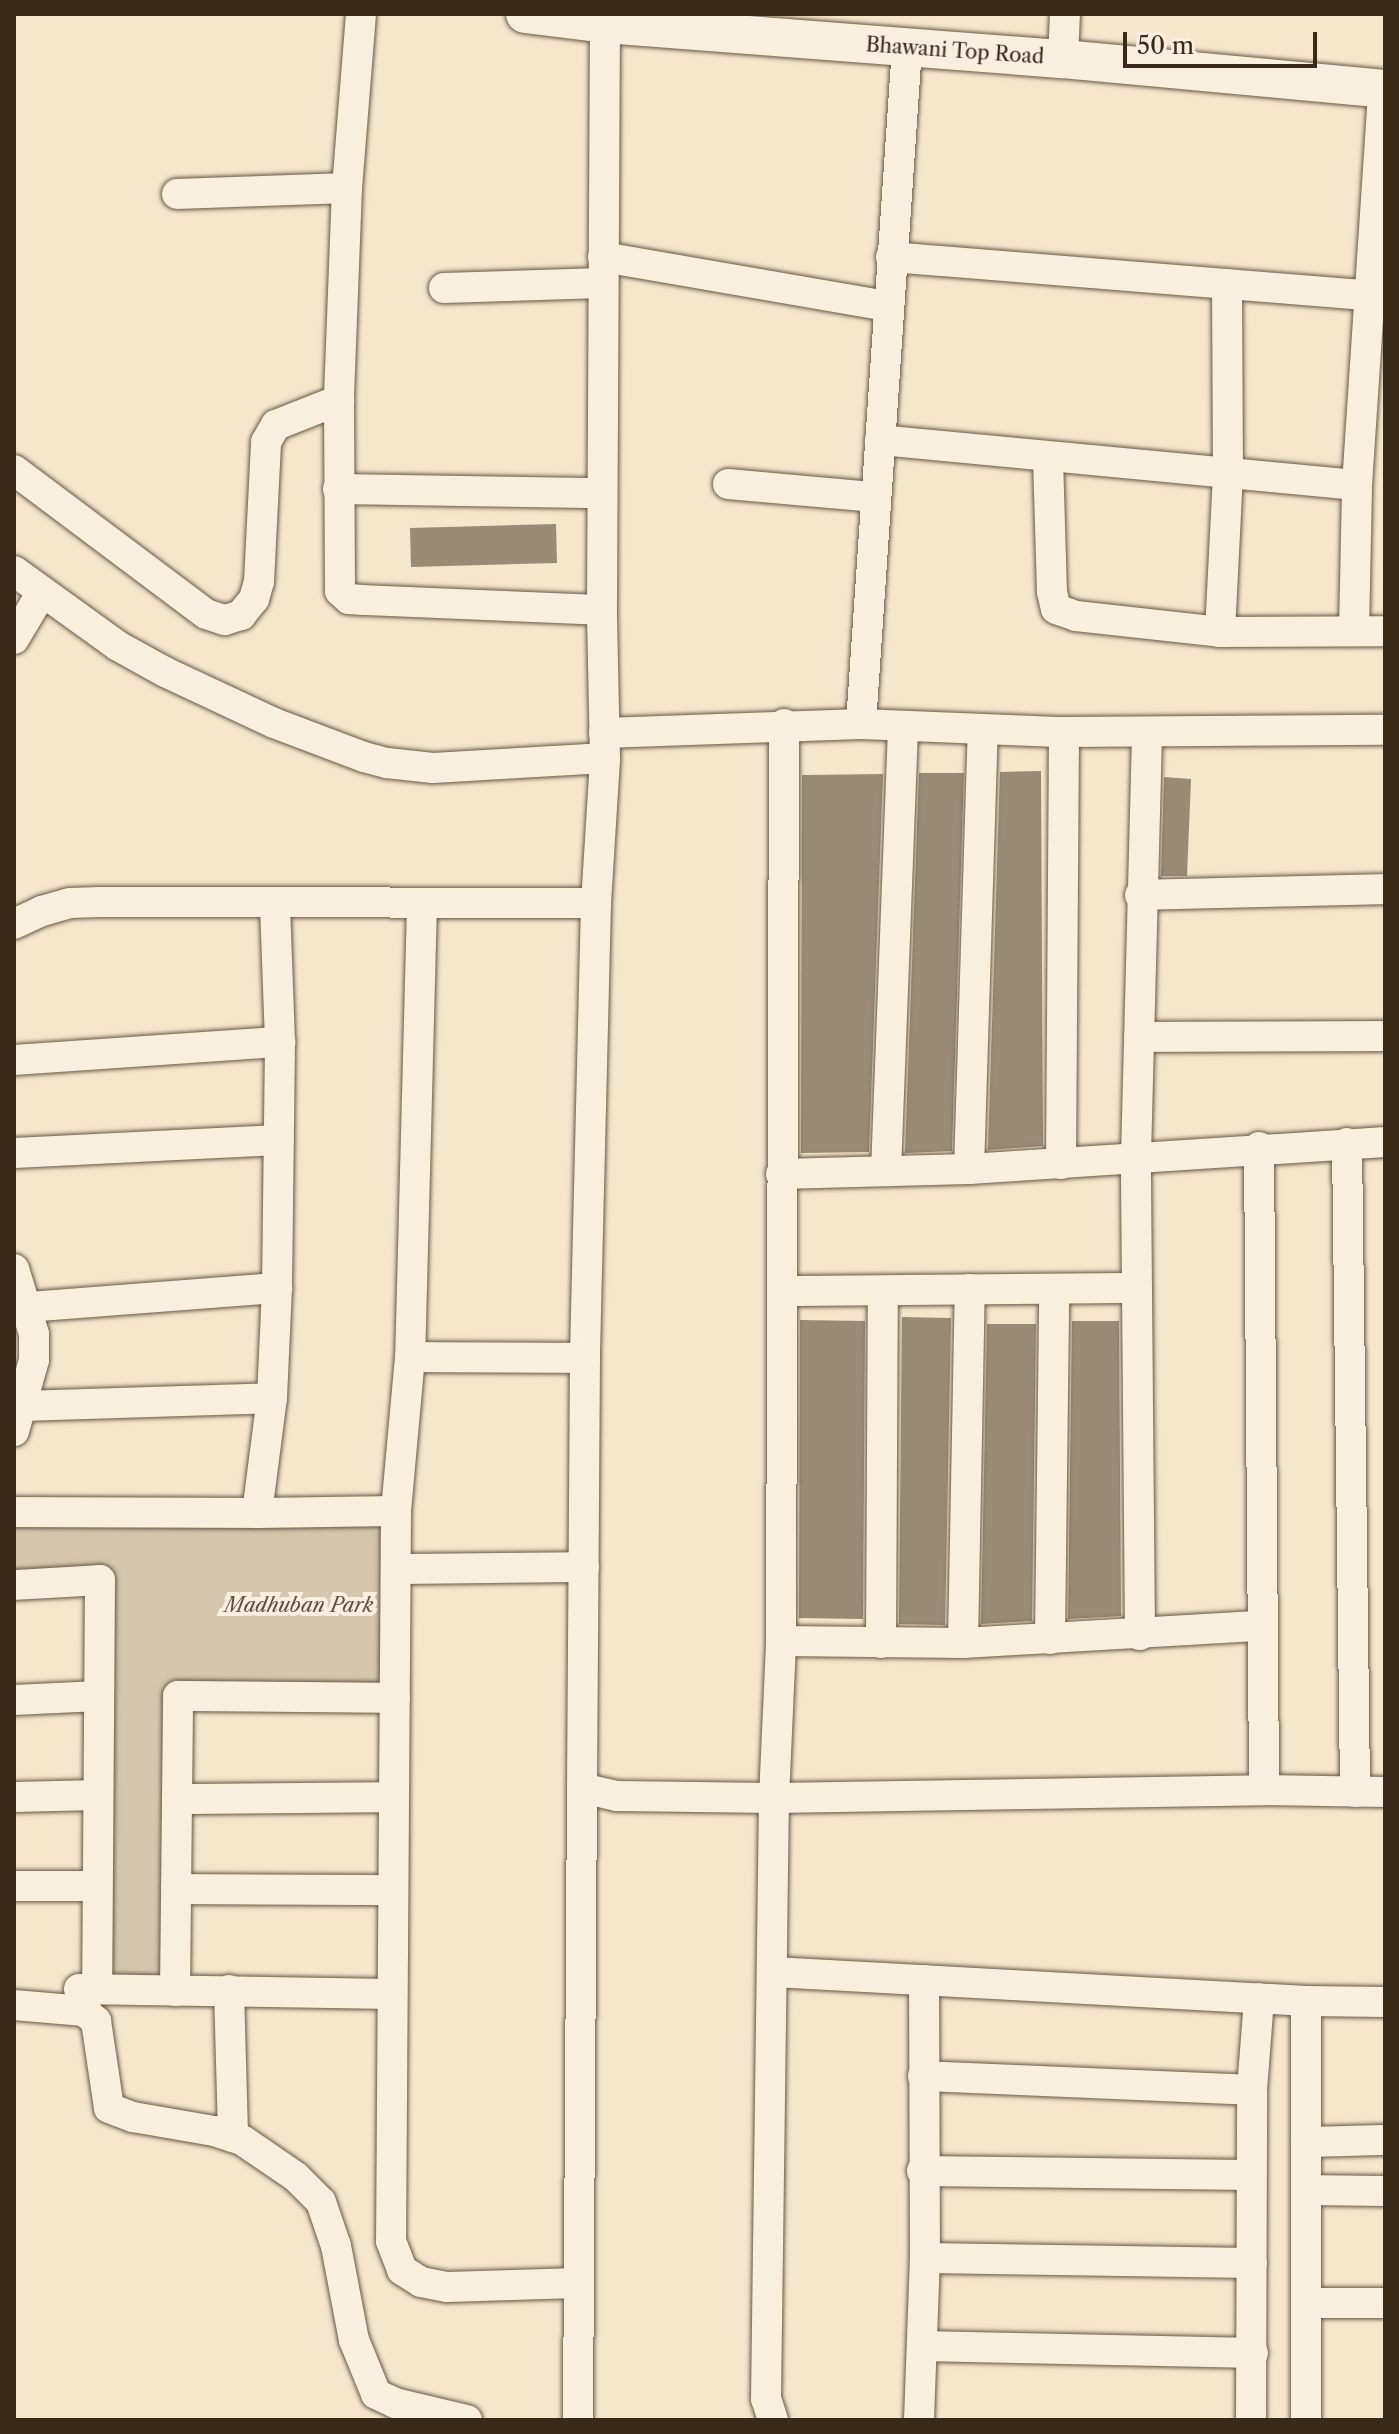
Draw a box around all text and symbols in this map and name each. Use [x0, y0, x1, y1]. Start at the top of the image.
scale bar [1127, 16, 1321, 66]
text: 50 m [1137, 31, 1194, 60]
street label: Bhawani Top Road [865, 33, 1045, 69]
park label: Madhuban Park [225, 1593, 373, 1617]

